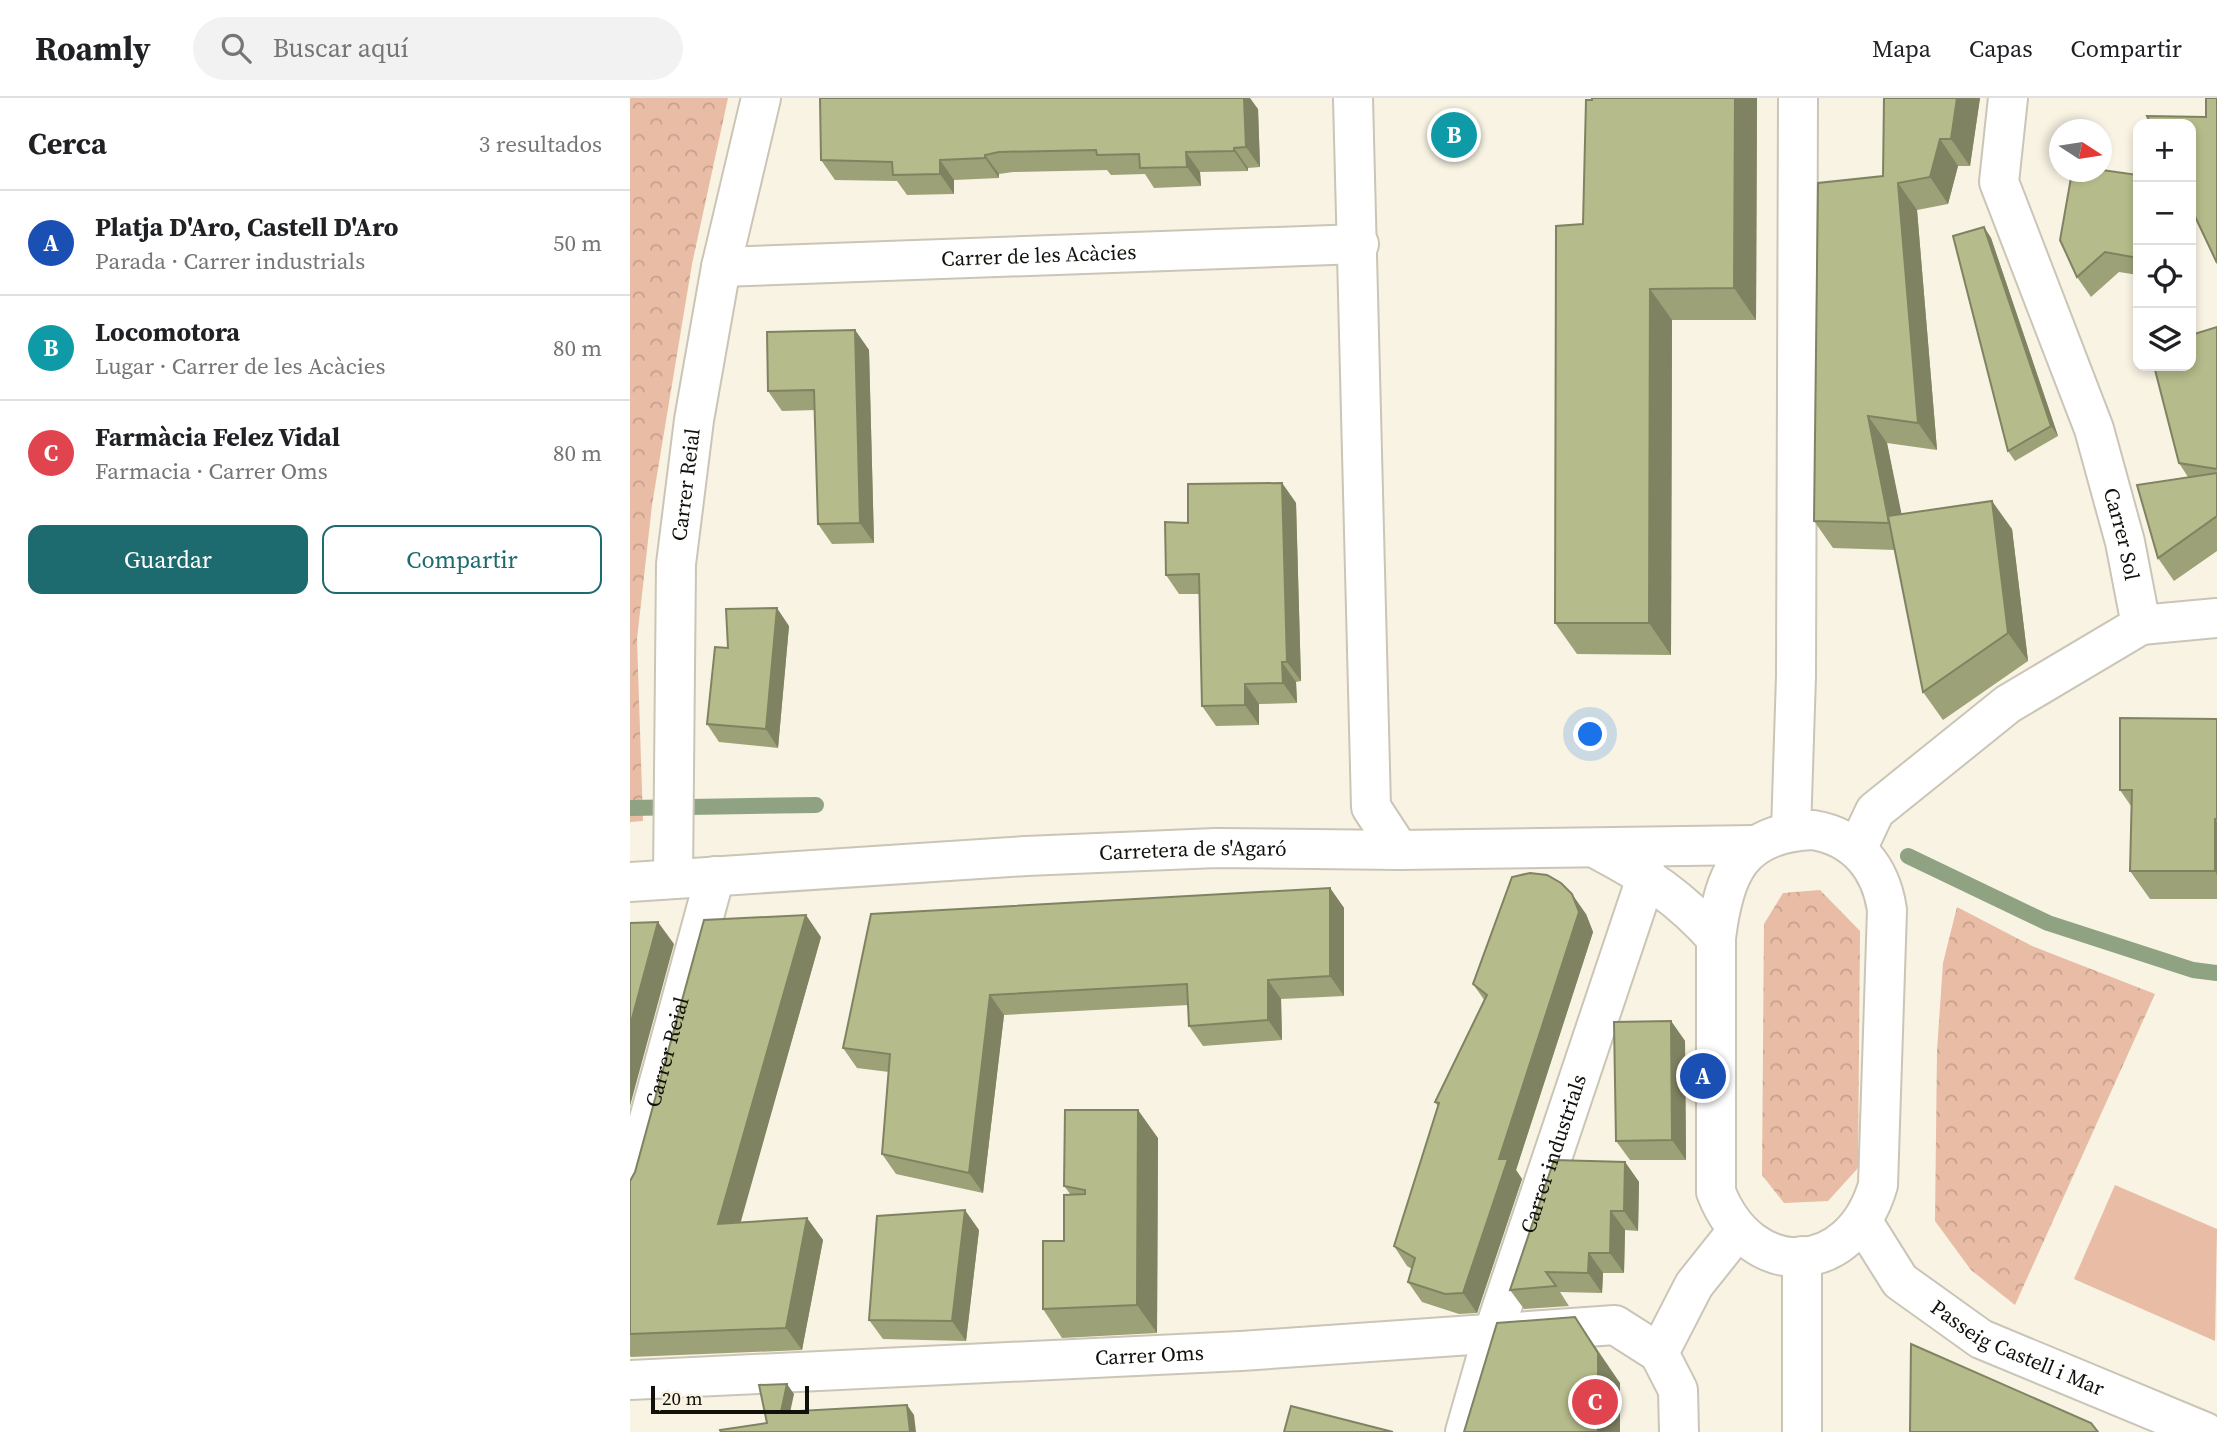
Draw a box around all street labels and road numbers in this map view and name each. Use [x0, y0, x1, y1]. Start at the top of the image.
street label: Carrer de les Acàcies [941, 237, 1137, 273]
street label: Carrer Reial [664, 427, 707, 543]
street label: Carrer Sol [2097, 485, 2147, 583]
street label: Carretera de s'Agaró [1099, 833, 1287, 867]
street label: Carrer Reial [638, 993, 696, 1110]
street label: Carrer industrials [1513, 1070, 1593, 1237]
street label: Passeig Castell i Mar [1925, 1293, 2109, 1403]
street label: Carrer Oms [1094, 1338, 1204, 1372]

